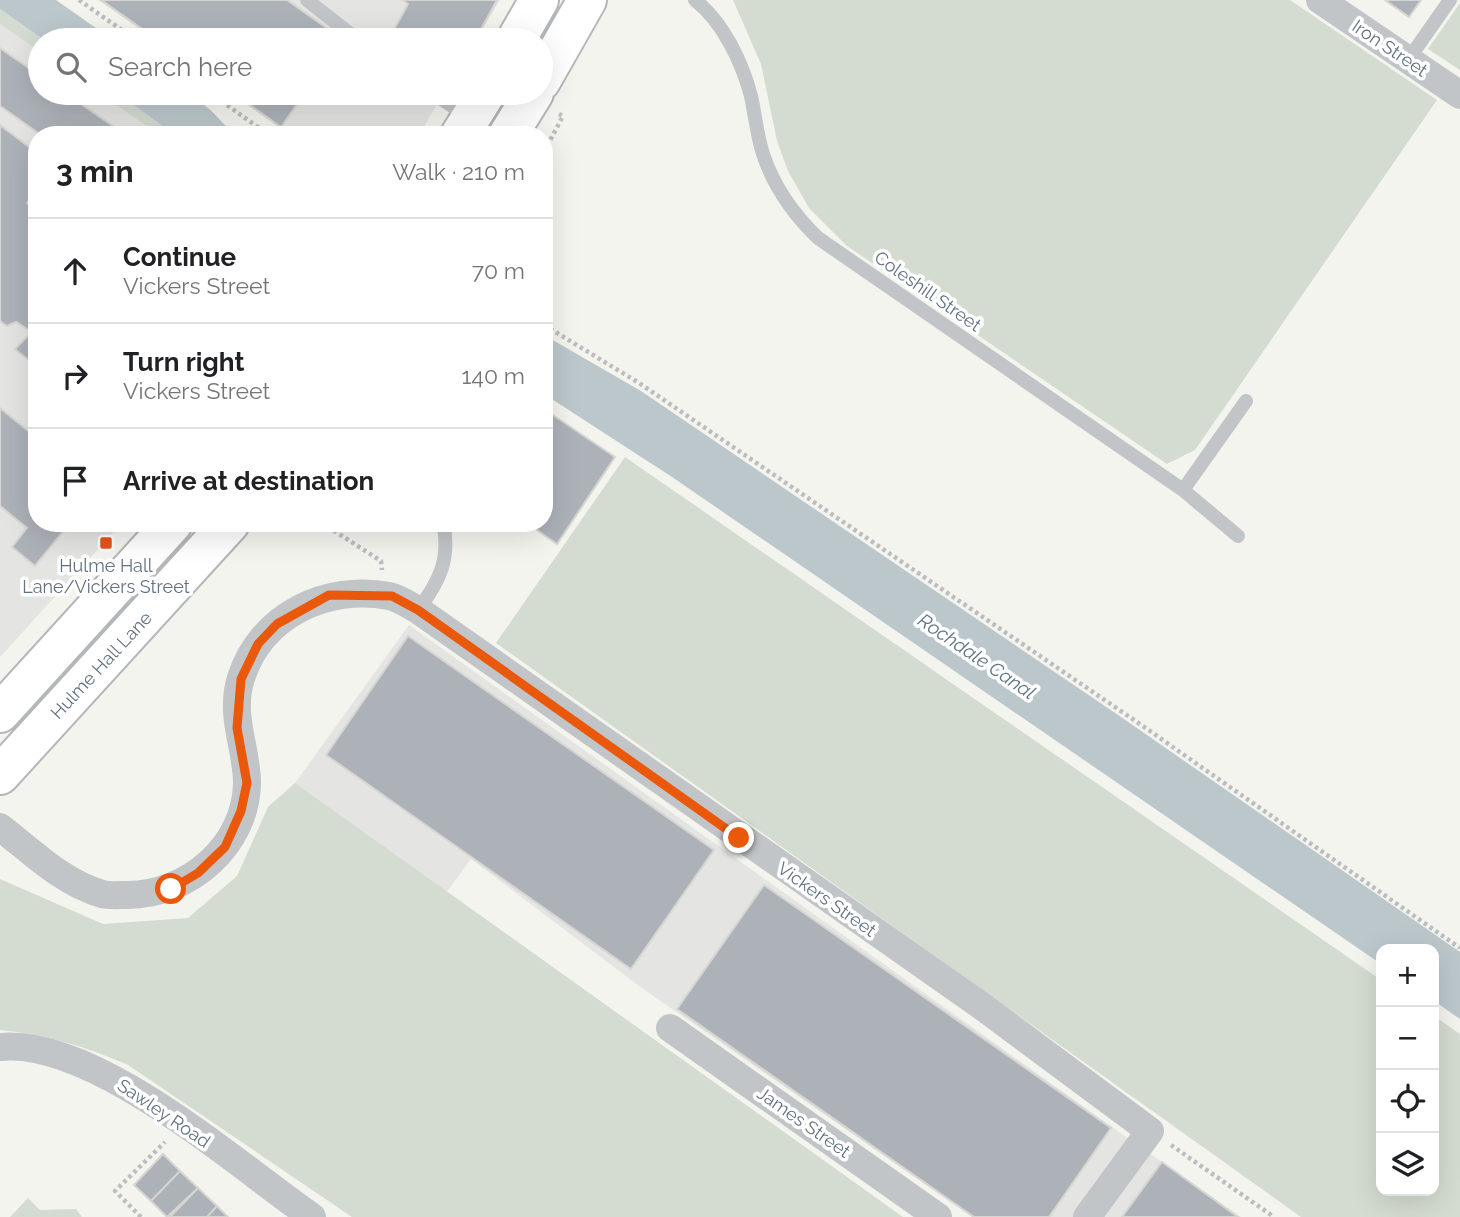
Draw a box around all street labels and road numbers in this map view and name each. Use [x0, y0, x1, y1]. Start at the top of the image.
street label: Iron Street [1348, 15, 1432, 81]
street label: Coleshill Street [871, 246, 985, 336]
street label: Hulme Hall Lane [46, 607, 156, 723]
street label: Vickers Street [774, 857, 880, 941]
street label: Sawley Road [114, 1074, 214, 1152]
street label: James Street [753, 1082, 855, 1162]

